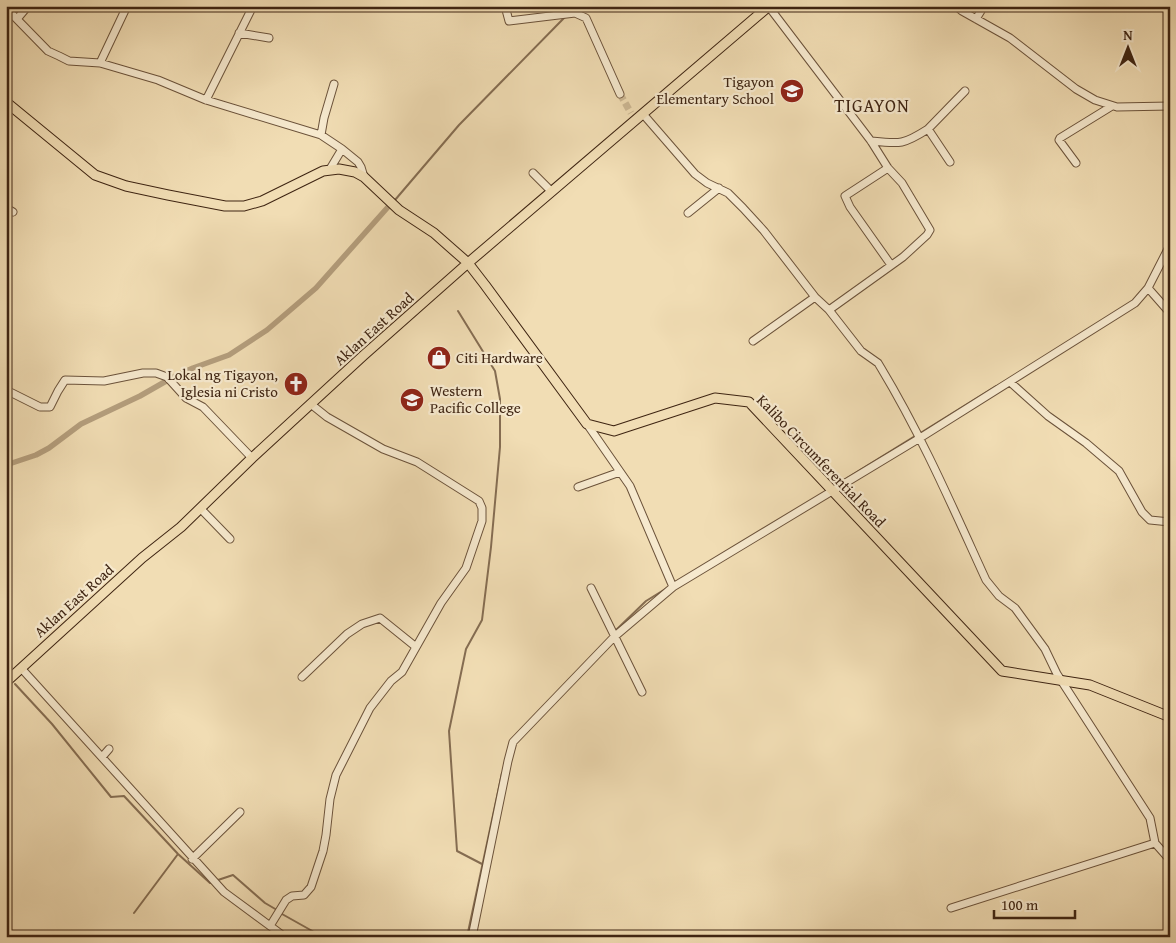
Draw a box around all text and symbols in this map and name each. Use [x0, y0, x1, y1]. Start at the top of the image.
north arrow [1104, 22, 1154, 72]
text: N [1123, 25, 1133, 45]
place label: Tigayon Elementary School [656, 71, 775, 109]
school or university icon: Tigayon Elementary School [779, 78, 805, 104]
district label: TIGAYON [834, 92, 910, 119]
street label: Aklan East Road [329, 287, 418, 370]
shop icon: Citi Hardware [426, 345, 452, 371]
place label: Citi Hardware [456, 347, 543, 368]
place label: Lokal ng Tigayon, Iglesia ni Cristo [168, 364, 278, 402]
church icon: Lokal ng Tigayon, Iglesia ni Cristo [283, 371, 309, 397]
place label: Western Pacific College [430, 380, 521, 418]
school or university icon: Western Pacific College [399, 387, 425, 413]
street label: Kalibo Circumferential Road [752, 390, 890, 532]
street label: Aklan East Road [29, 559, 118, 642]
scale bar [994, 888, 1075, 920]
text: 100 m [1001, 894, 1039, 915]

